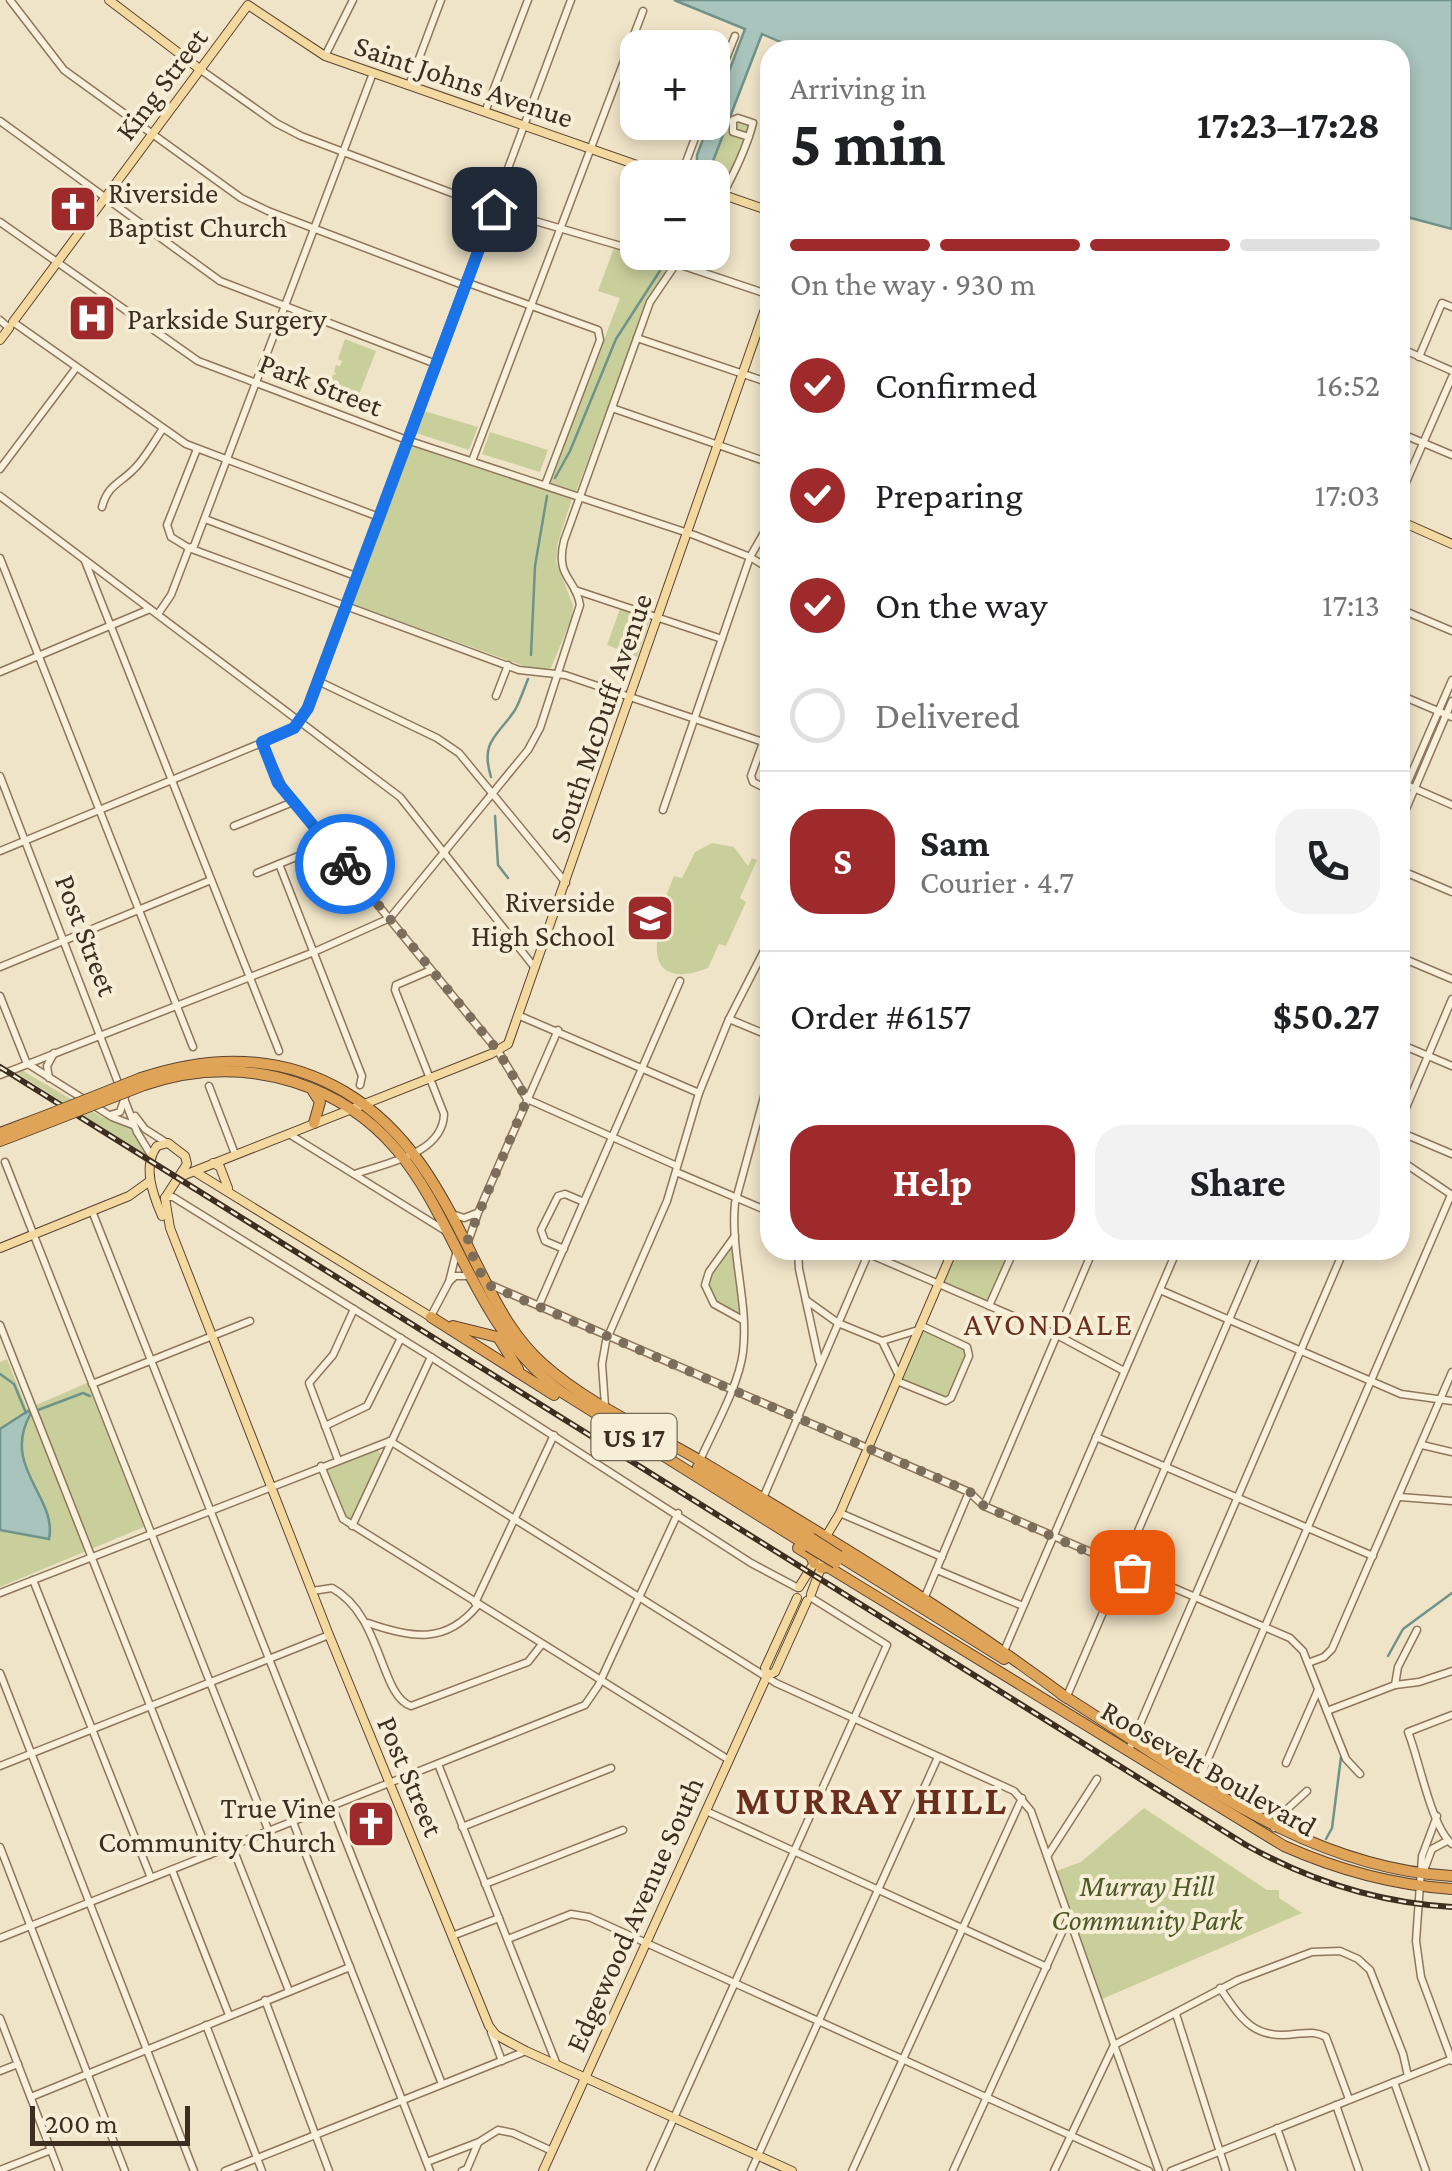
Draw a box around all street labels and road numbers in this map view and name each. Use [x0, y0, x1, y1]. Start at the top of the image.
street label: King Street [108, 21, 215, 147]
street label: Saint Johns Avenue [350, 28, 578, 134]
street label: Park Street [255, 345, 388, 423]
street label: South McDuff Avenue [542, 589, 658, 847]
street label: Post Street [49, 870, 126, 1001]
road number: US 17 [592, 1414, 676, 1460]
street label: Roosevelt Boulevard [1096, 1693, 1322, 1843]
street label: Post Street [371, 1711, 451, 1842]
street label: Edgewood Avenue South [558, 1771, 710, 2057]

